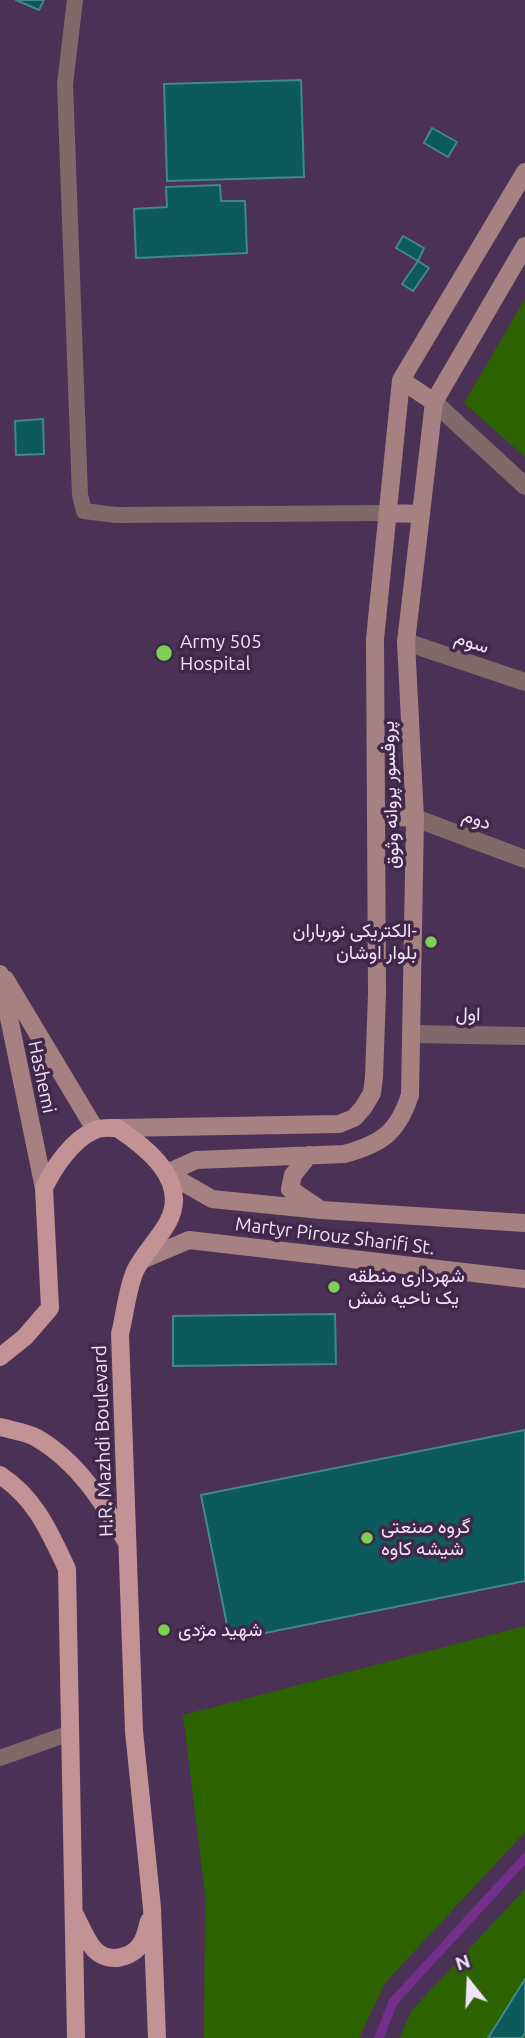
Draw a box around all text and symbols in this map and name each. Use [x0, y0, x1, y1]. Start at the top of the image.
street label: سوم [452, 626, 492, 658]
place label: Army 505 Hospital [180, 631, 262, 675]
marker: Army 505 Hospital [154, 643, 174, 663]
street label: پروفسور پروانه وثوق [376, 721, 404, 869]
street label: دوم [460, 803, 494, 835]
place label: الکتریکی نورباران- بلوار اوشان [293, 920, 417, 964]
marker: الکتریکی نورباران- بلوار اوشان [423, 934, 439, 950]
street label: اول [455, 1002, 481, 1026]
street label: Hashemi [23, 1039, 61, 1115]
street label: Martyr Pirouz Sharifi St. [234, 1212, 436, 1260]
place label: شهرداری منطقه یک ناحیه شش [348, 1265, 465, 1309]
marker: شهرداری منطقه یک ناحیه شش [326, 1279, 342, 1295]
street label: H.R. Mazhdi Boulevard [88, 1345, 118, 1537]
place label: گروه صنعتی شیشه کاوه [381, 1516, 470, 1560]
marker: گروه صنعتی شیشه کاوه [359, 1530, 375, 1546]
place label: شهید مژدی [178, 1619, 262, 1641]
marker: شهید مژدی [156, 1622, 172, 1638]
north arrow [434, 1947, 504, 2017]
text: N [452, 1949, 473, 1975]

